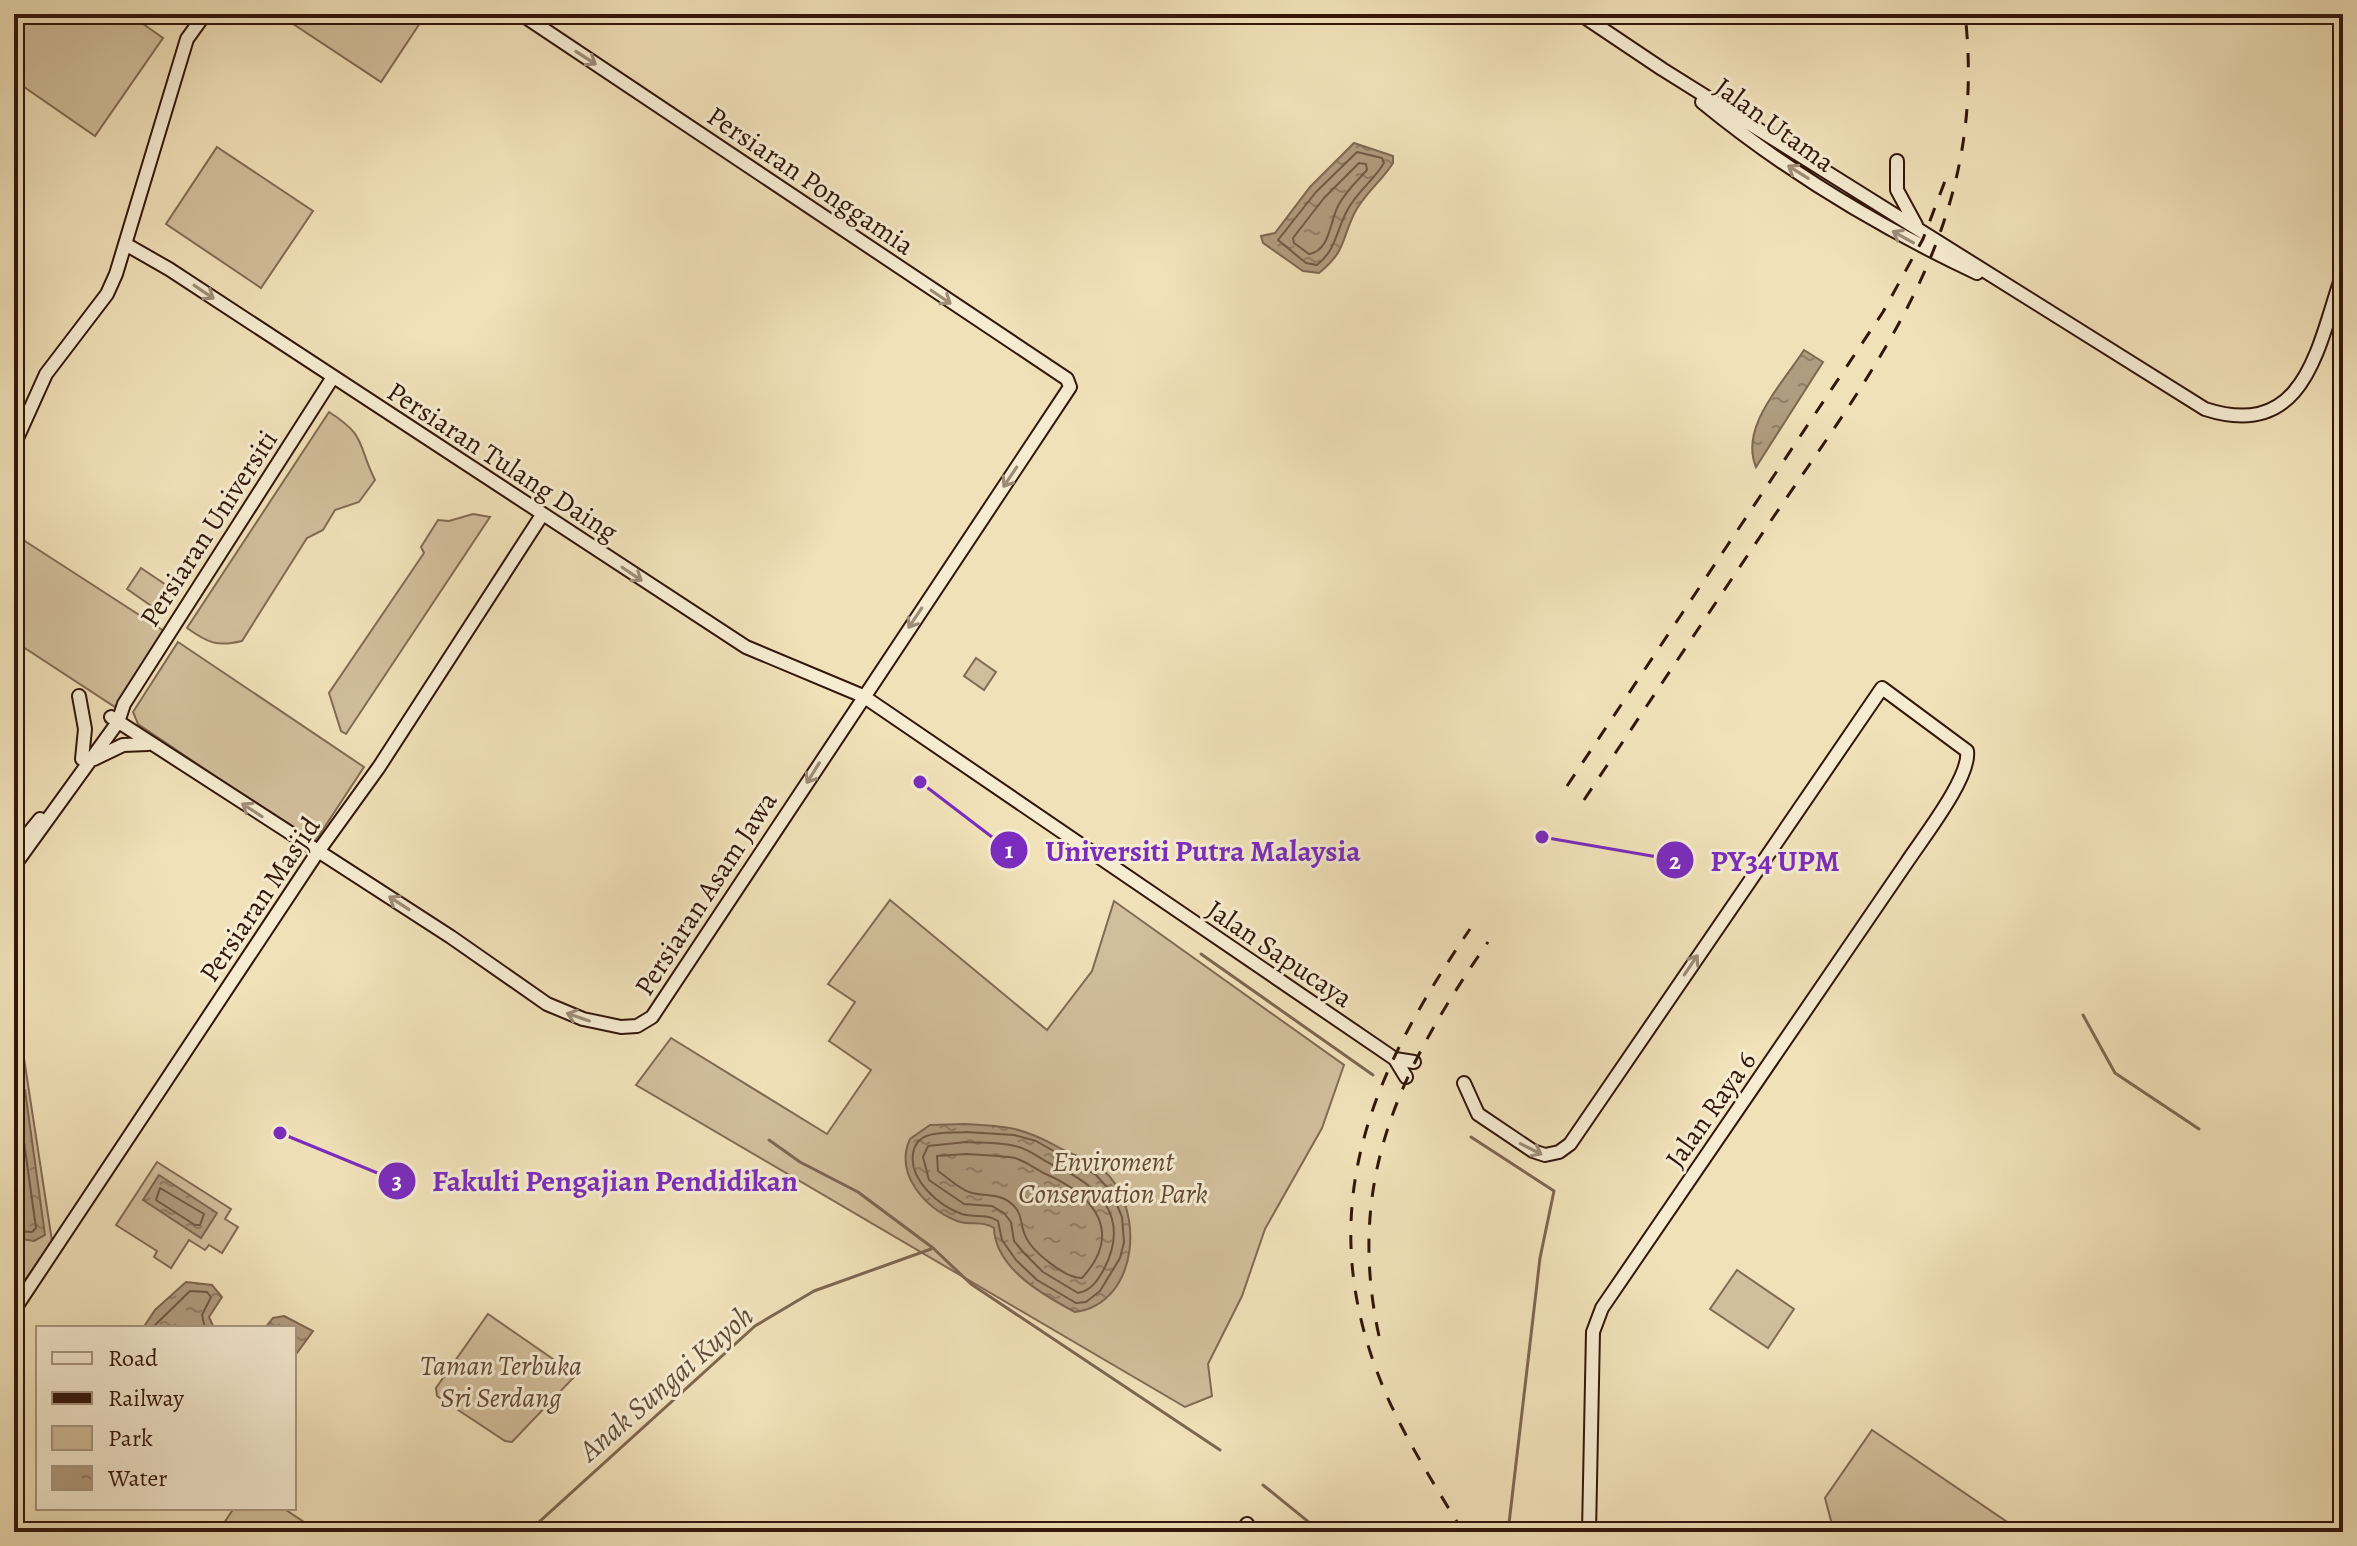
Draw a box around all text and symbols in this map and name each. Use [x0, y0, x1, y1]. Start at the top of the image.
one-way arrow [574, 50, 597, 66]
street label: Jalan Utama [1707, 68, 1842, 181]
street label: Persiaran Ponggamia [699, 97, 922, 264]
one-way arrow [1787, 164, 1809, 181]
one-way arrow [1892, 229, 1915, 245]
one-way arrow [192, 284, 214, 300]
one-way arrow [929, 289, 951, 305]
street label: Persiaran Tulang Daing [380, 373, 625, 551]
street label: Persiaran Universiti [131, 423, 287, 634]
one-way arrow [1002, 465, 1018, 487]
one-way arrow [621, 566, 643, 583]
one-way arrow [907, 607, 923, 629]
one-way arrow [805, 761, 821, 784]
street label: Persiaran Asam Jawa [625, 784, 786, 1003]
one-way arrow [242, 802, 264, 818]
street label: Persiaran Masjid [190, 809, 330, 990]
callout: Universiti Putra Malaysia [989, 823, 1377, 877]
text: Universiti Putra Malaysia [1045, 831, 1361, 871]
callout: PY34 UPM [1655, 833, 1856, 887]
text: 1 [1005, 834, 1014, 866]
text: PY34 UPM [1710, 841, 1840, 881]
text: 2 [1669, 845, 1681, 877]
street label: Jalan Sapucaya [1199, 891, 1360, 1017]
one-way arrow [388, 895, 411, 911]
one-way arrow [1683, 955, 1699, 977]
one-way arrow [566, 1008, 591, 1023]
street label: Jalan Raya 6 [1657, 1043, 1765, 1176]
one-way arrow [1518, 1141, 1542, 1157]
park label: Enviroment Conservation Park [1018, 1143, 1208, 1213]
callout: Fakulti Pengajian Pendidikan [377, 1154, 814, 1208]
text: Fakulti Pengajian Pendidikan [432, 1161, 798, 1201]
text: 3 [392, 1165, 402, 1197]
water label: Anak Sungai Kuyoh [569, 1296, 762, 1471]
legend [36, 1326, 296, 1510]
text: Road [108, 1342, 158, 1374]
park label: Taman Terbuka Sri Serdang [420, 1347, 582, 1417]
text: Railway [108, 1382, 184, 1414]
text: Park [108, 1422, 153, 1454]
text: Water [107, 1462, 168, 1494]

